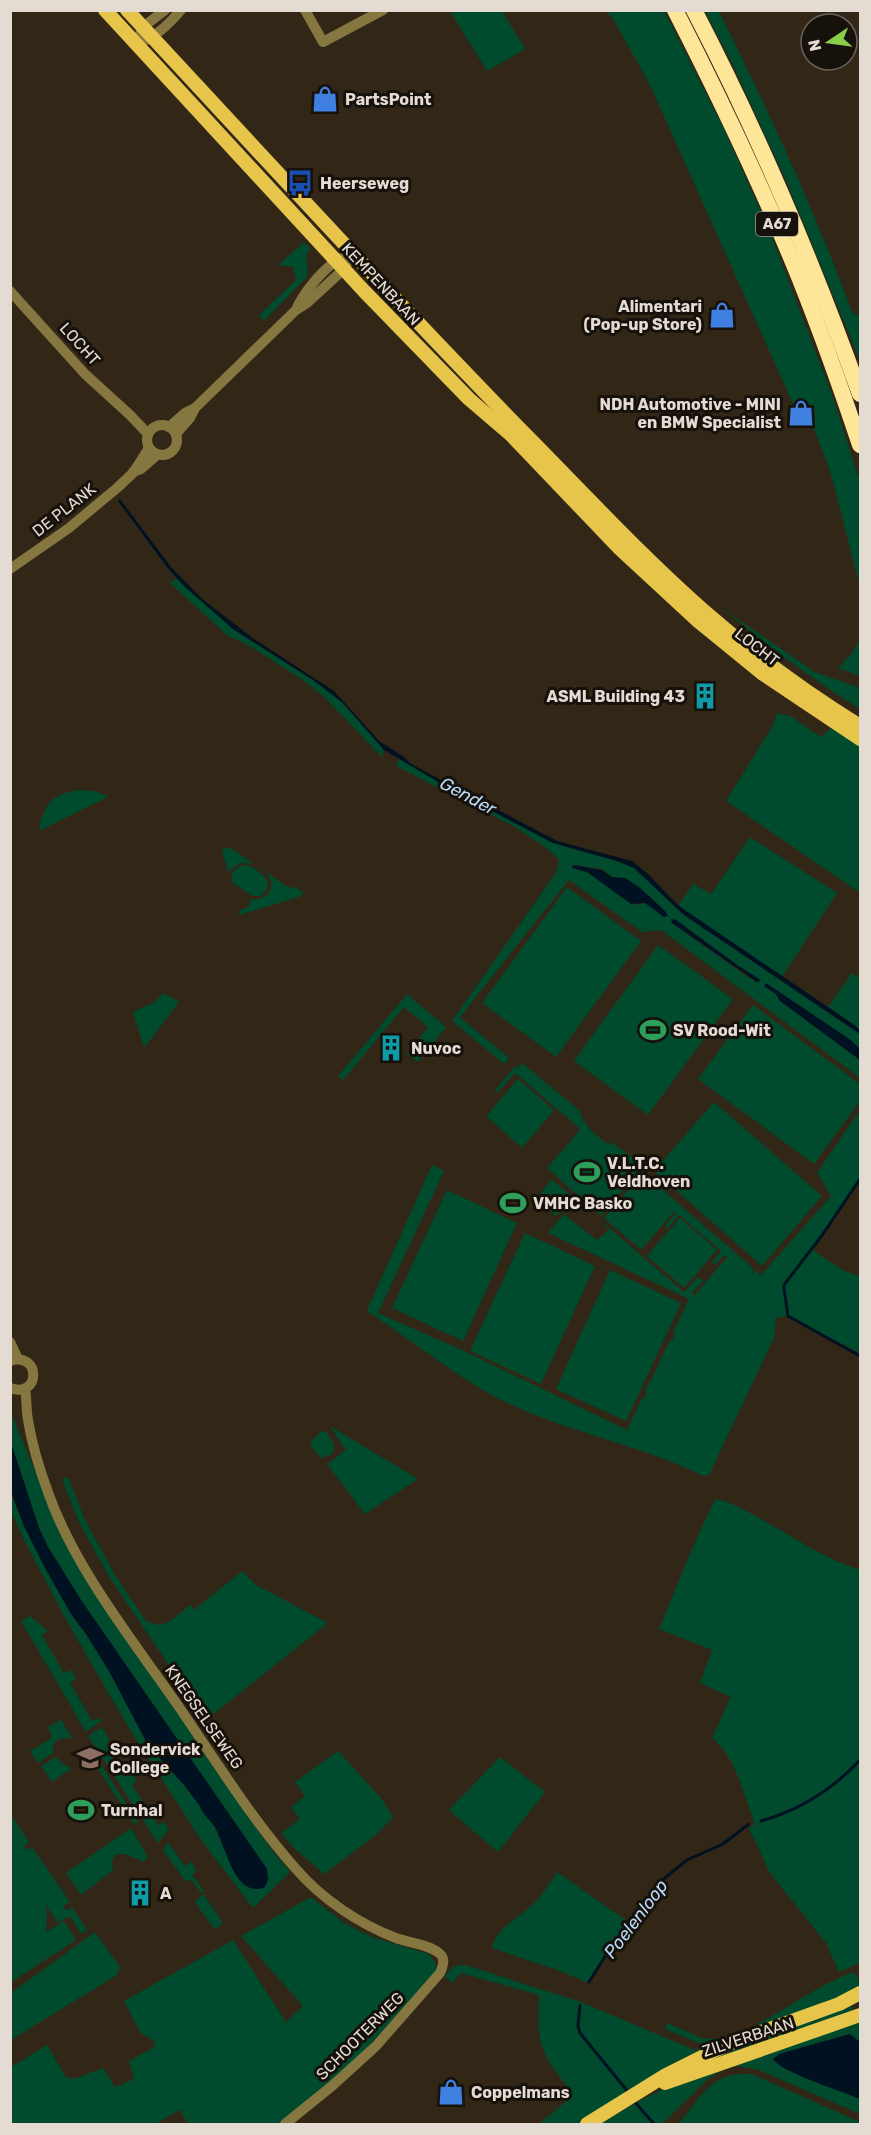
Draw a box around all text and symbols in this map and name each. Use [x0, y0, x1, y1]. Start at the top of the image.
north arrow [799, 12, 859, 72]
text: N [804, 38, 825, 53]
shop icon: PartsPoint [310, 84, 340, 114]
place label: PartsPoint [345, 90, 432, 109]
bus stop icon: Heerseweg [285, 168, 315, 198]
place label: Heerseweg [320, 174, 409, 193]
road number: A67 [756, 212, 798, 236]
street label: KEMPENBAAN [338, 239, 424, 329]
place label: Alimentari (Pop-up Store) [583, 297, 702, 334]
shop icon: Alimentari (Pop-up Store) [707, 300, 737, 330]
street label: LOCHT [56, 319, 104, 369]
place label: NDH Automotive - MINI en BMW Specialist [600, 395, 782, 432]
shop icon: NDH Automotive - MINI en BMW Specialist [786, 398, 816, 428]
street label: DE PLANK [28, 479, 100, 541]
street label: LOCHT [731, 624, 783, 670]
building icon: ASML Building 43 [690, 681, 720, 711]
place label: ASML Building 43 [547, 687, 685, 706]
water label: Gender [436, 772, 501, 821]
sports icon: SV Rood-Wit [638, 1015, 668, 1045]
place label: SV Rood-Wit [673, 1021, 771, 1040]
building icon: Nuvoc [376, 1033, 406, 1063]
place label: Nuvoc [411, 1039, 461, 1058]
place label: V.L.T.C. Veldhoven [607, 1154, 690, 1191]
sports icon: V.L.T.C. Veldhoven [572, 1157, 602, 1187]
sports icon: VMHC Basko [498, 1188, 528, 1218]
place label: VMHC Basko [533, 1194, 632, 1213]
street label: KNEGSELSEWEG [161, 1661, 247, 1773]
place label: Sondervick College [110, 1740, 201, 1777]
school or university icon: Sondervick College [75, 1743, 105, 1773]
sports icon: Turnhal [66, 1795, 96, 1825]
place label: Turnhal [101, 1801, 163, 1820]
water label: Poelenloop [599, 1875, 673, 1963]
building icon: A [125, 1878, 155, 1908]
place label: A [160, 1884, 172, 1903]
street label: SCHOOTERWEG [312, 1988, 408, 2084]
street label: ZILVERBAAN [700, 2013, 796, 2061]
shop icon: Coppelmans [436, 2077, 466, 2107]
place label: Coppelmans [471, 2083, 570, 2102]

